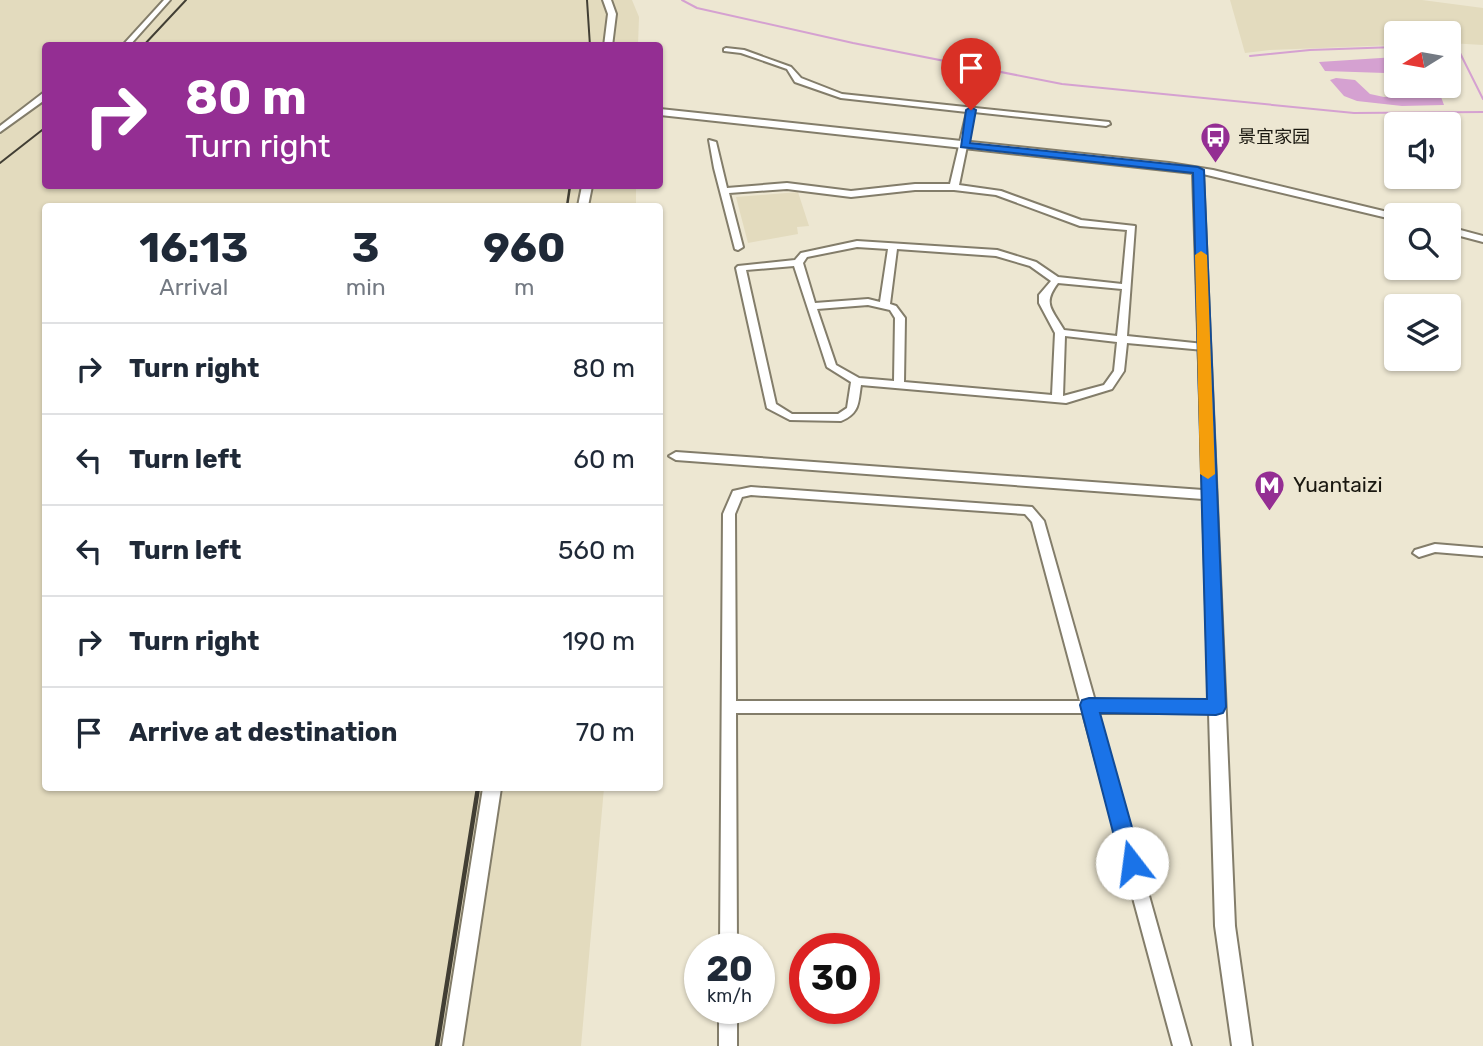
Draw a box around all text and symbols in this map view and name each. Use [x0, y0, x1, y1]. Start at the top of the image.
north arrow [1384, 21, 1461, 98]
map controls [1384, 21, 1461, 371]
pin [941, 38, 1001, 110]
icon: arrive [952, 49, 990, 87]
text: 80 m [185, 68, 307, 126]
icon: right [70, 70, 161, 161]
button: sound [1384, 112, 1461, 189]
bus stop icon: 景宜家园 [1198, 120, 1232, 164]
place label: 景宜家园 [1238, 126, 1310, 148]
text: Turn right [185, 127, 330, 165]
button: search [1384, 203, 1461, 280]
text: 16:13 [139, 223, 248, 273]
text: 3 [352, 223, 380, 273]
text: 960 [483, 223, 566, 273]
text: Arrival [159, 273, 228, 301]
text: min [346, 273, 386, 301]
text: m [514, 273, 535, 301]
button: layers [1384, 294, 1461, 371]
icon: right [70, 350, 108, 388]
text: Turn right [129, 353, 259, 384]
text: 80 m [572, 353, 635, 384]
icon: left [70, 441, 108, 479]
text: Turn left [129, 444, 241, 475]
text: 60 m [573, 444, 635, 475]
metro station icon: Yuantaizi [1253, 468, 1287, 512]
place label: Yuantaizi [1293, 472, 1383, 497]
icon: left [70, 532, 108, 570]
text: Turn left [129, 535, 241, 566]
text: 560 m [558, 535, 635, 566]
icon: right [70, 623, 108, 661]
text: Turn right [129, 626, 259, 657]
text: 190 m [562, 626, 635, 657]
icon: arrive [70, 714, 108, 752]
text: Arrive at destination [129, 717, 397, 748]
text: 70 m [576, 717, 635, 748]
position arrow [1095, 826, 1169, 900]
speed limit sign: 30 [789, 933, 880, 1024]
text: 20 [706, 948, 753, 990]
text: km/h [707, 985, 752, 1007]

